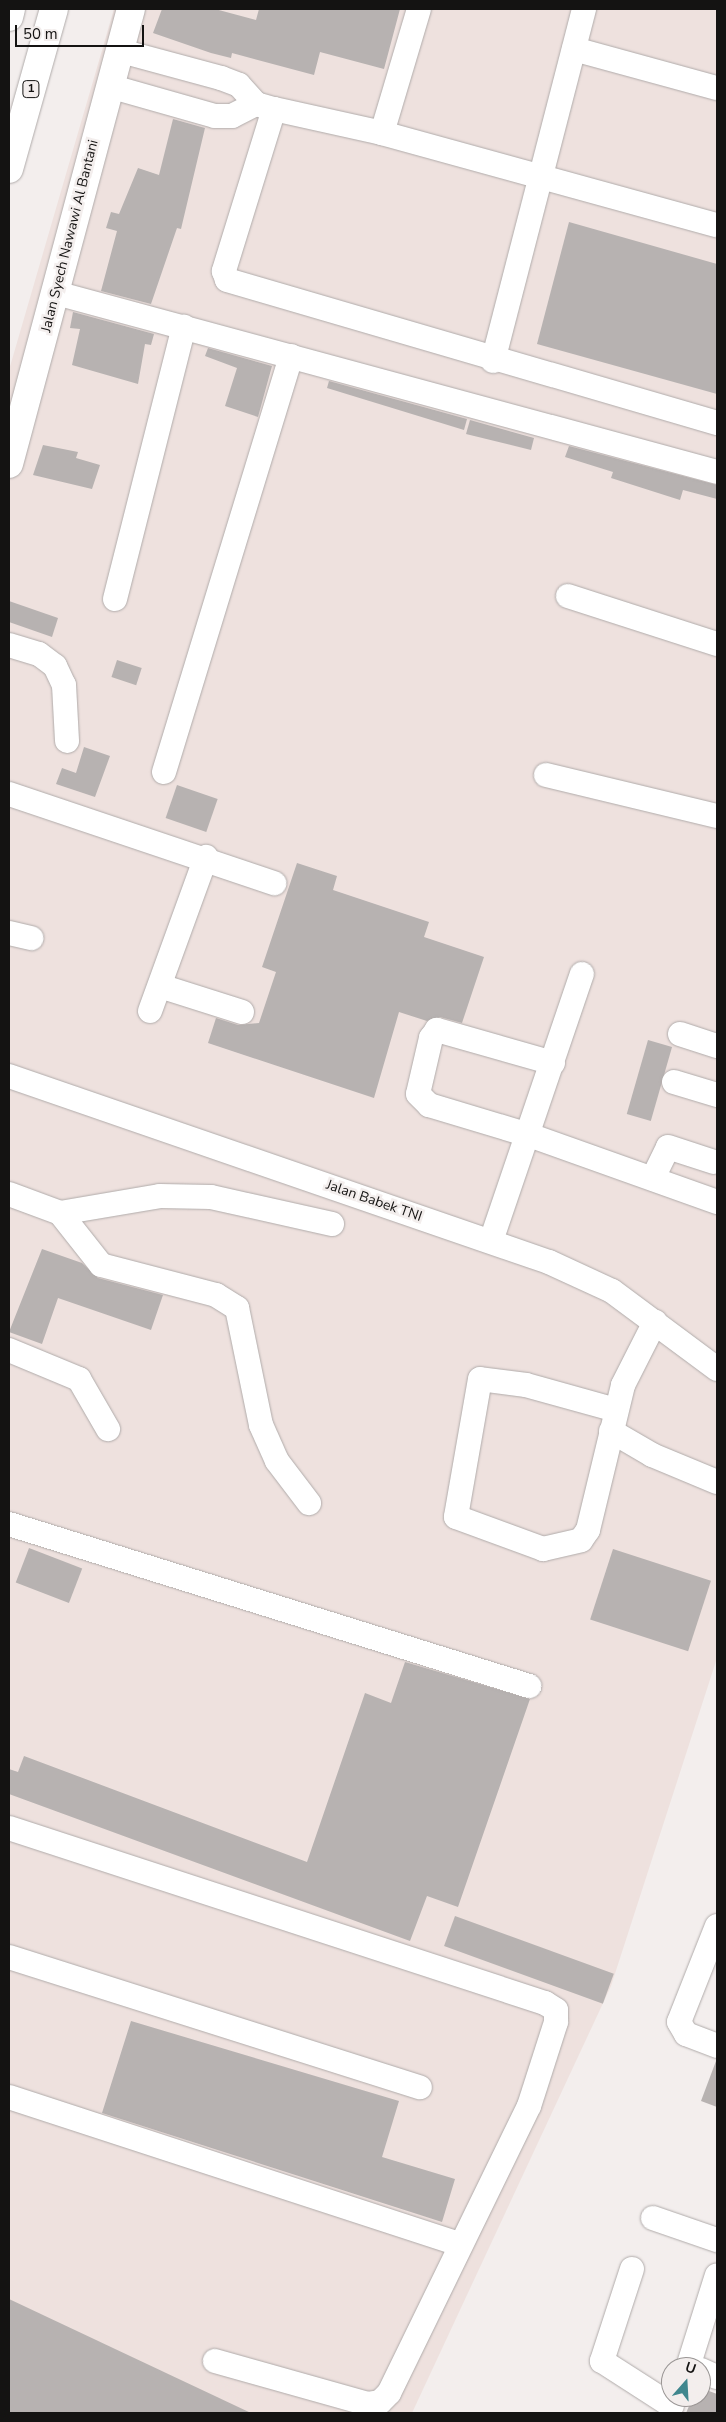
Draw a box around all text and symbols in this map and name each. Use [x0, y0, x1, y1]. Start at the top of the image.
scale bar [18, 15, 146, 47]
text: 50 m [23, 24, 58, 44]
road number: 1 [22, 80, 40, 98]
street label: Jalan Syech Nawawi Al Bantani [38, 138, 102, 334]
street label: Jalan Babek TNI [324, 1177, 424, 1225]
north arrow [661, 2357, 711, 2407]
text: U [683, 2358, 699, 2379]

